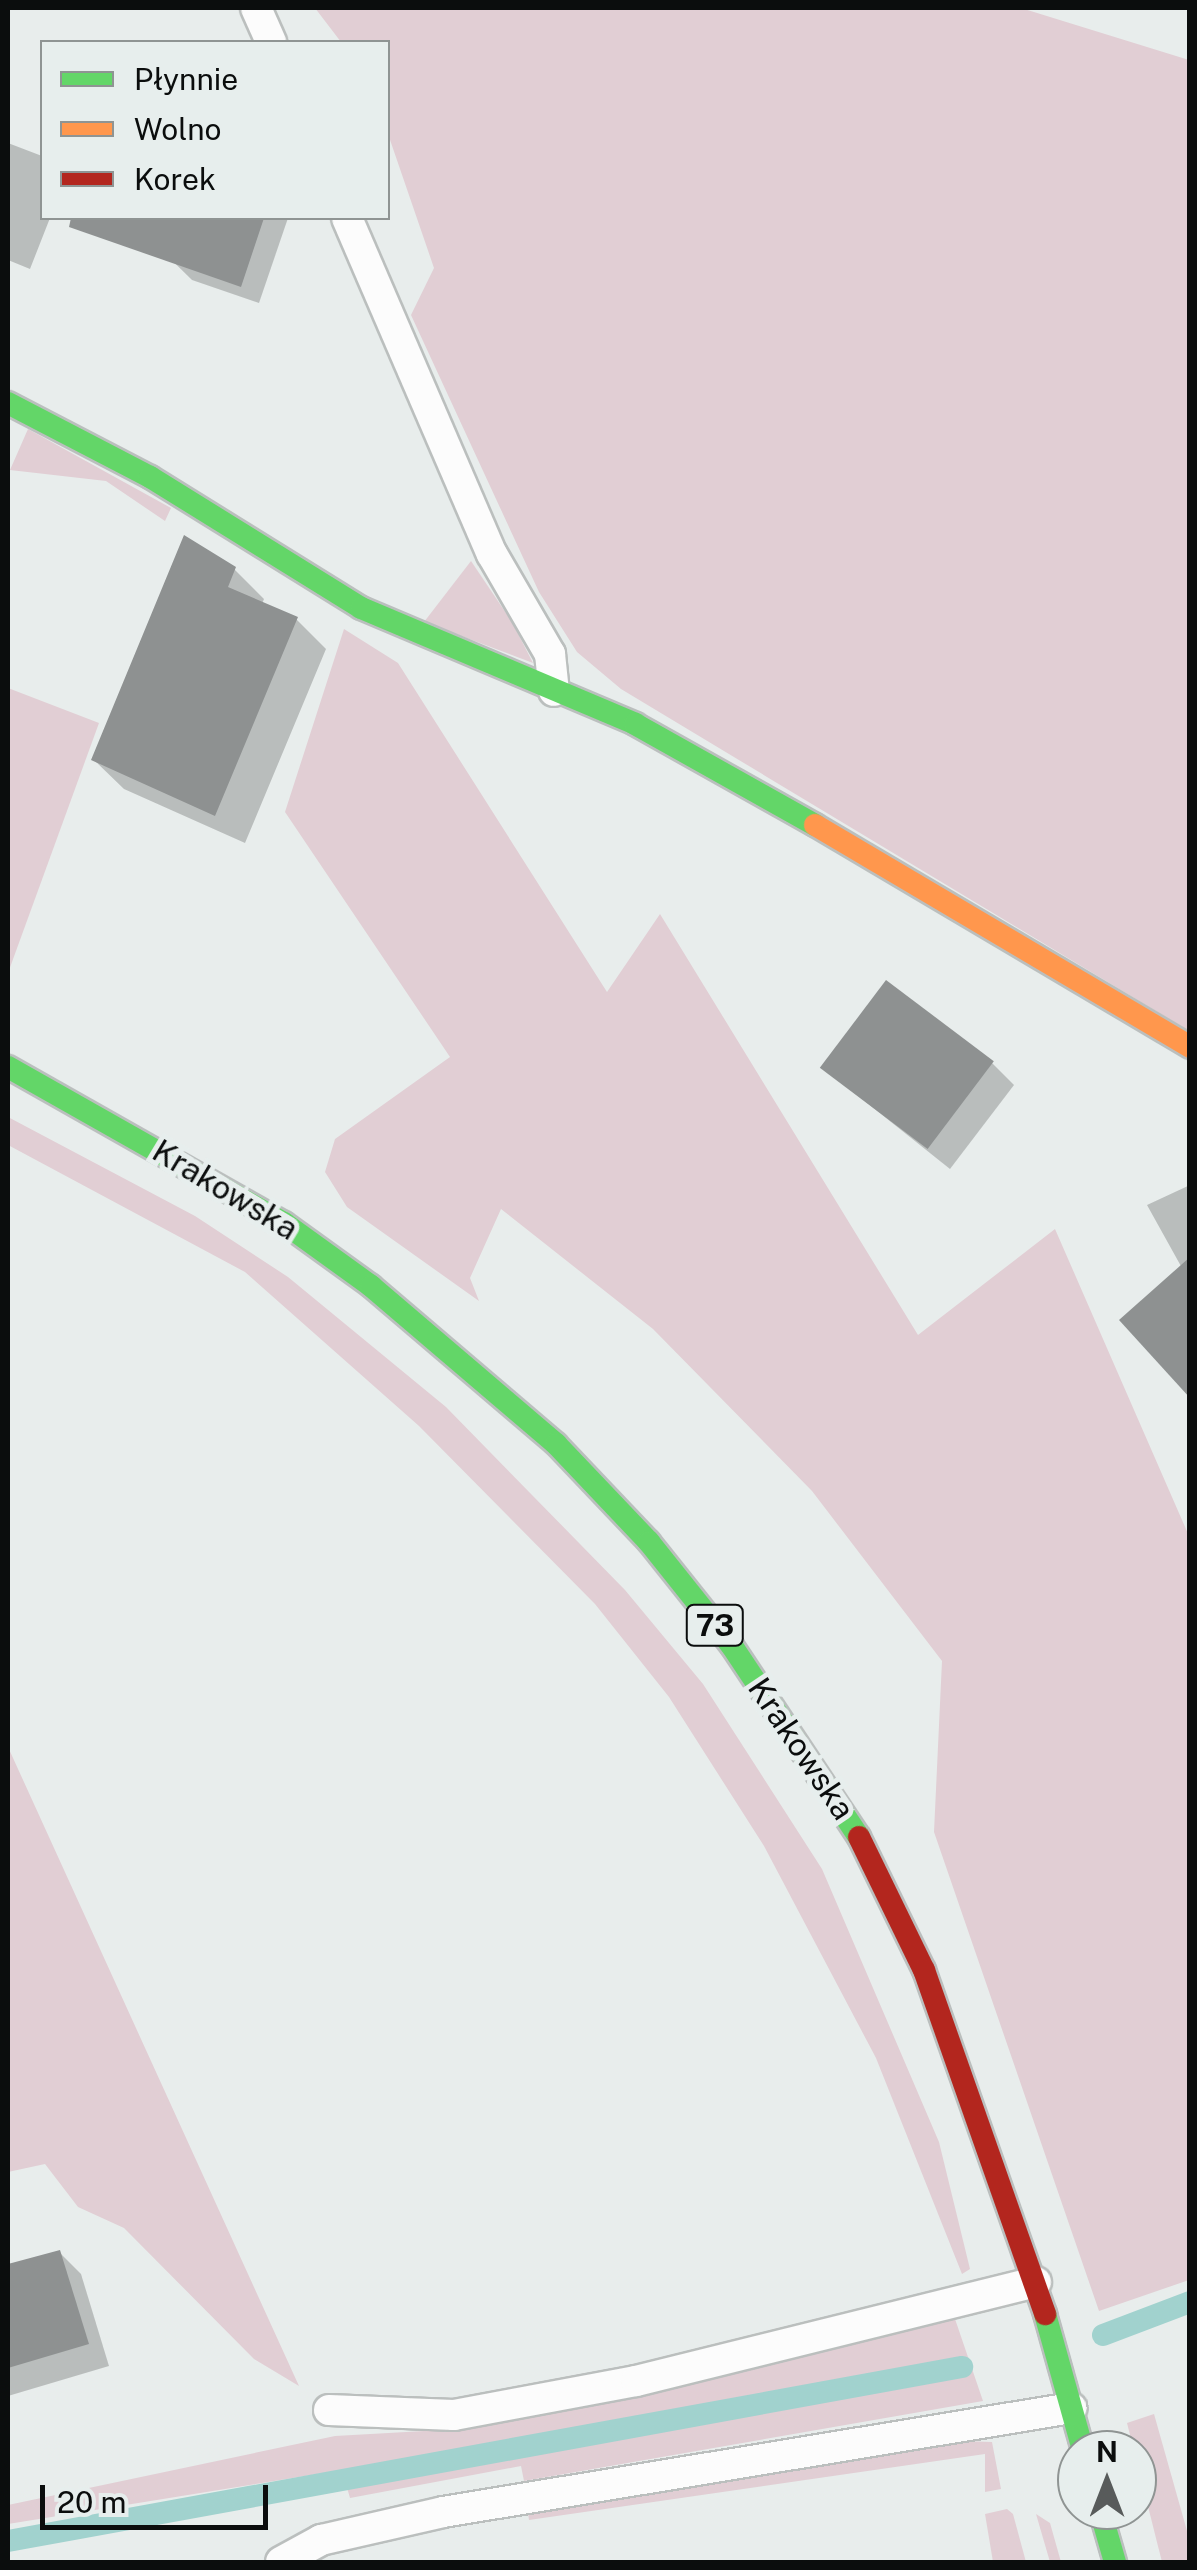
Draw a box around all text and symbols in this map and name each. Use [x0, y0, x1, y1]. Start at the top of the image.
legend [40, 40, 390, 220]
text: Płynnie [134, 61, 238, 97]
text: Wolno [134, 111, 221, 147]
text: Korek [134, 161, 216, 197]
street label: Krakowska [145, 1132, 305, 1248]
road number: 73 [685, 1600, 745, 1650]
street label: Krakowska [740, 1671, 862, 1827]
north arrow [1057, 2430, 1157, 2530]
text: N [1096, 2435, 1118, 2468]
scale bar [45, 2465, 272, 2527]
text: 20 m [57, 2484, 126, 2520]

